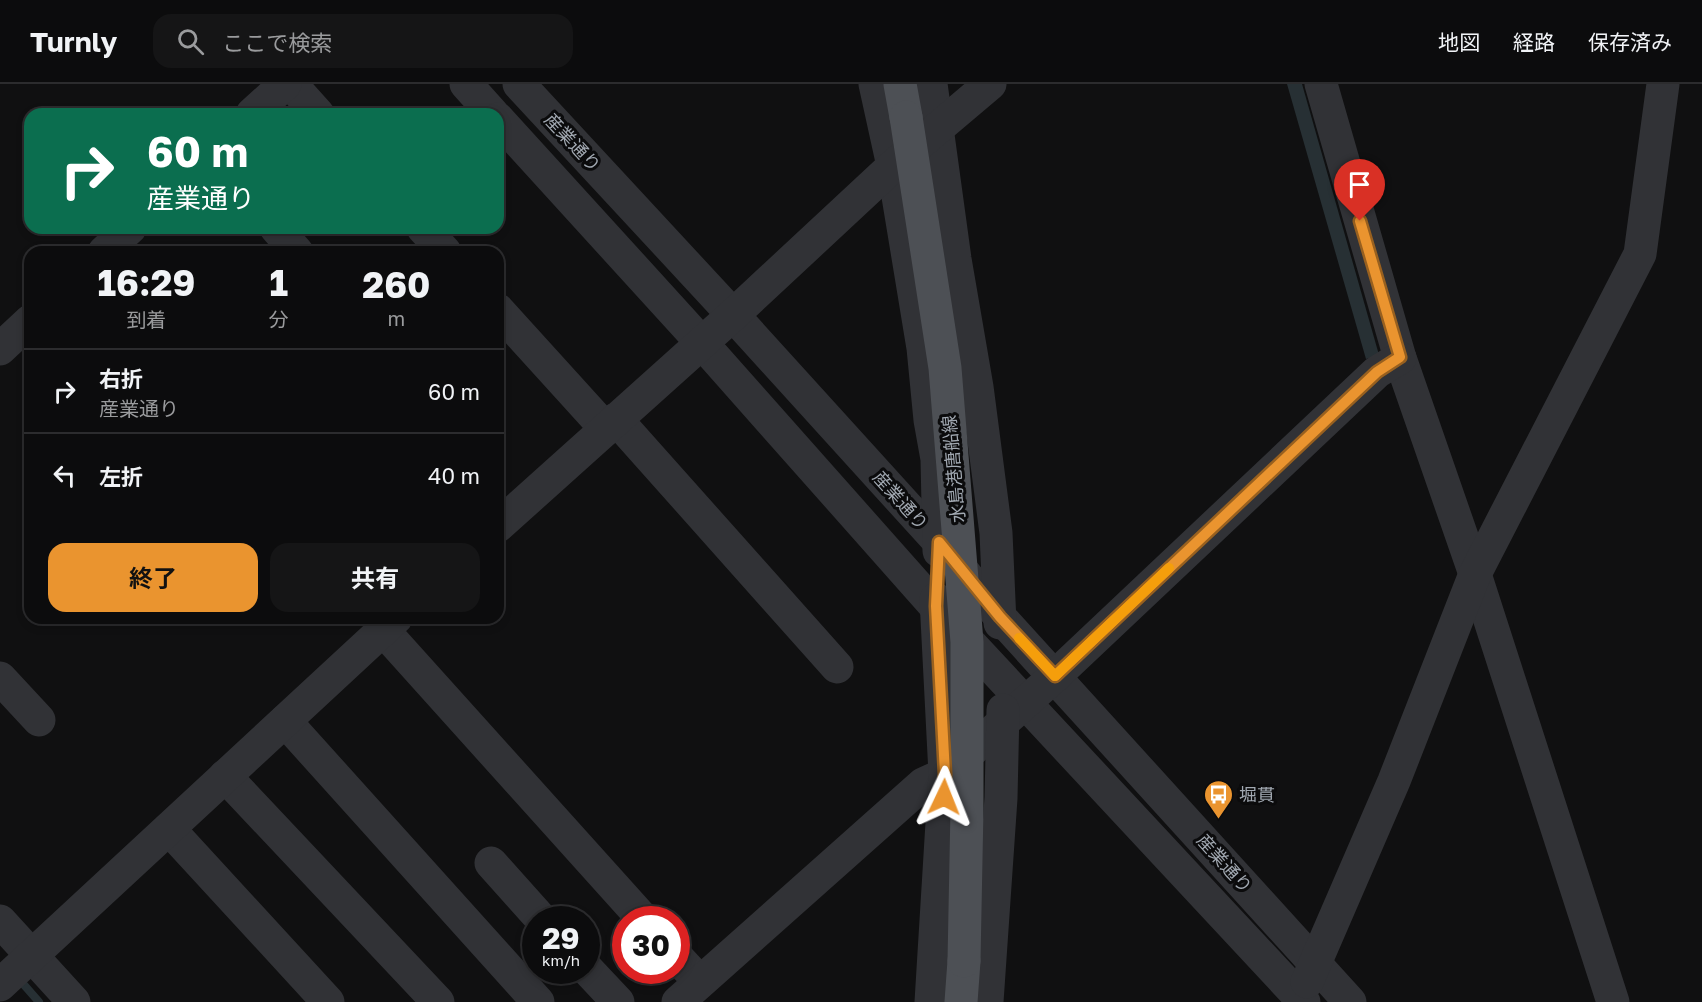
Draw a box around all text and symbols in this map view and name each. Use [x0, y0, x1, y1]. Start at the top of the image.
search box [153, 14, 573, 68]
text: Turnly [30, 25, 117, 58]
icon: search [174, 25, 207, 58]
text: ここで検索 [222, 29, 332, 56]
text: 地図 [1438, 29, 1480, 55]
text: 経路 [1513, 29, 1555, 55]
text: 保存済み [1588, 29, 1672, 55]
street label: 産業通り [540, 108, 606, 176]
text: 60 m [147, 126, 248, 176]
icon: right [48, 132, 126, 210]
pin [1334, 159, 1385, 221]
icon: arrive [1343, 168, 1376, 201]
text: 産業通り [147, 182, 255, 214]
text: 16:29 [98, 261, 195, 304]
text: 1 [269, 261, 288, 304]
text: 260 [362, 263, 430, 306]
text: m [388, 306, 405, 330]
text: 到着 [126, 307, 166, 331]
text: 分 [269, 307, 289, 331]
text: 右折 [99, 365, 143, 392]
icon: right [48, 375, 81, 408]
text: 60 m [428, 378, 480, 405]
text: 産業通り [99, 396, 179, 420]
street label: 水島港唐船線 [937, 414, 969, 524]
icon: left [48, 459, 81, 492]
text: 40 m [428, 462, 480, 489]
text: 左折 [99, 463, 143, 490]
street label: 産業通り [869, 466, 933, 534]
button: 終了 [48, 543, 258, 612]
button: 共有 [270, 543, 480, 612]
position arrow [912, 765, 976, 829]
bus stop icon: 堀貫 [1202, 778, 1234, 820]
place label: 堀貫 [1239, 783, 1275, 805]
street label: 産業通り [1193, 829, 1257, 897]
speed limit sign: 30 [612, 906, 690, 984]
text: 29 [542, 920, 580, 956]
text: km/h [542, 951, 580, 969]

